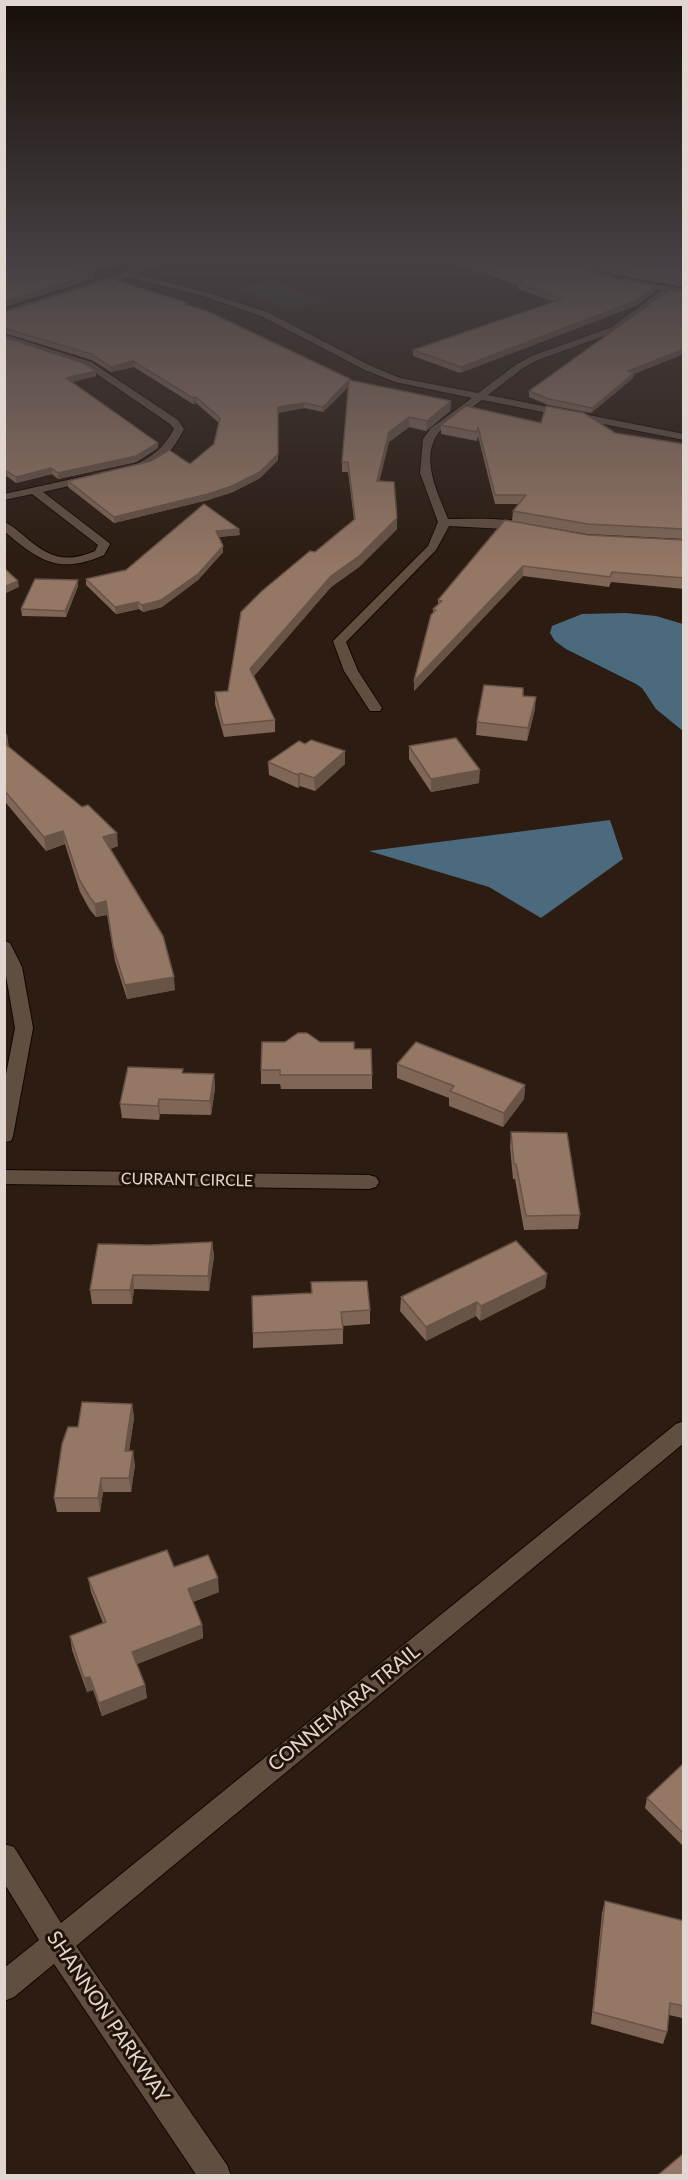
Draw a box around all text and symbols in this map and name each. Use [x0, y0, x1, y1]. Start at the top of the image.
street label: CURRANT CIRCLE [121, 1169, 253, 1191]
street label: CONNEMARA TRAIL [263, 1639, 425, 1777]
street label: SHANNON PARKWAY [42, 1927, 174, 2107]

